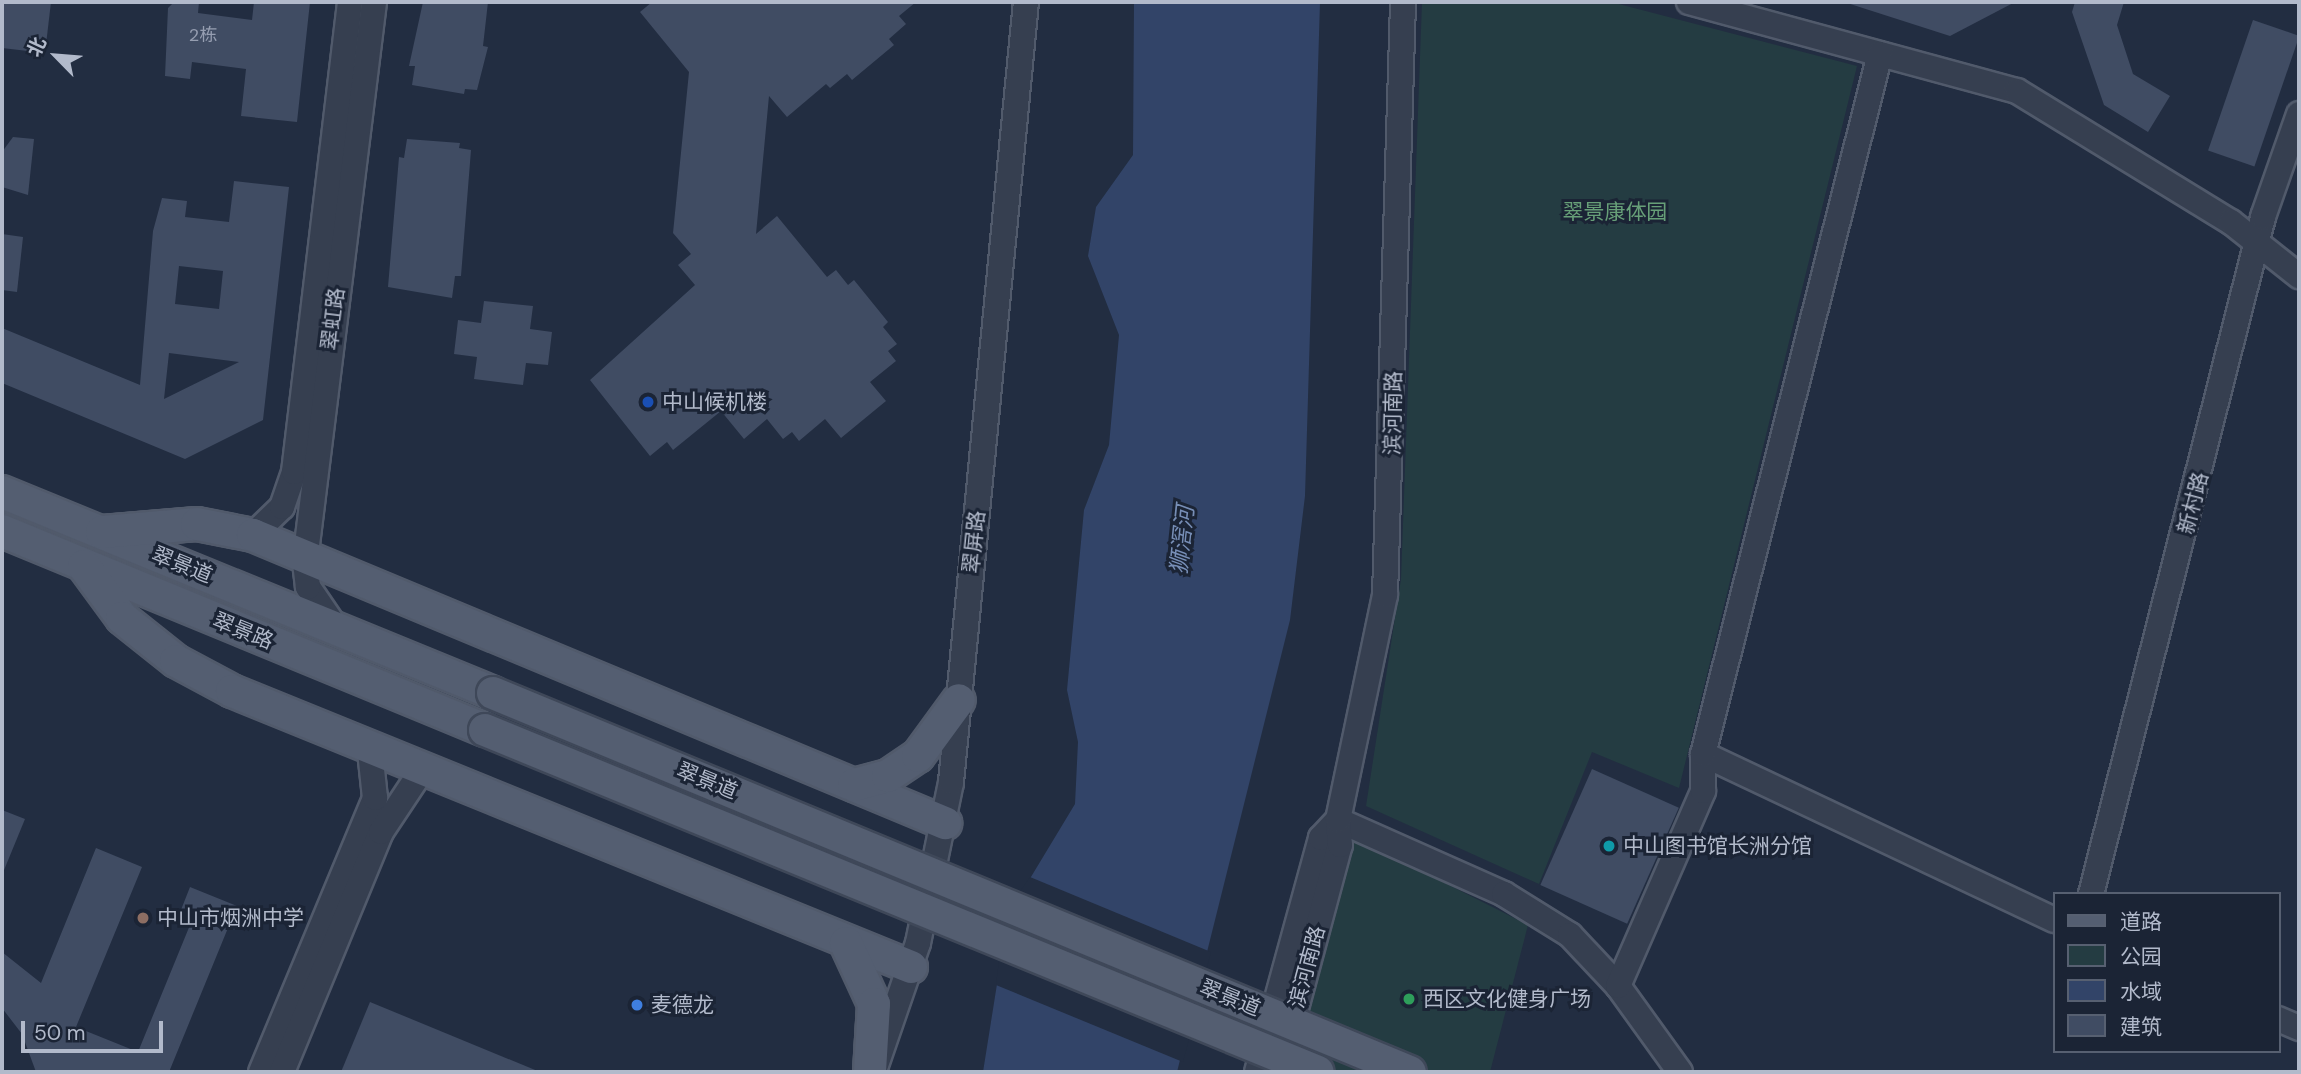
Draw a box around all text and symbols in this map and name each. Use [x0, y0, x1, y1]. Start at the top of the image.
north arrow [21, 21, 91, 91]
house number: 2栋 [189, 24, 217, 46]
text: 北 [21, 33, 52, 61]
park label: 翠景康体园 [1563, 199, 1667, 225]
street label: 翠虹路 [317, 286, 349, 352]
street label: 滨河南路 [1380, 371, 1406, 455]
place label: 中山候机楼 [662, 389, 767, 415]
marker: 中山候机楼 [640, 394, 656, 410]
street label: 新村路 [2173, 469, 2213, 537]
water label: 狮滘河 [1165, 504, 1199, 576]
street label: 翠屏路 [958, 509, 990, 575]
street label: 翠景道 [148, 542, 216, 588]
street label: 翠景路 [209, 608, 277, 654]
street label: 翠景道 [673, 758, 741, 804]
place label: 中山图书馆长洲分馆 [1623, 833, 1812, 859]
marker: 中山图书馆长洲分馆 [1601, 838, 1617, 854]
legend [2052, 892, 2280, 1053]
place label: 中山市烟洲中学 [157, 905, 304, 931]
text: 道路 [2120, 908, 2162, 936]
marker: 中山市烟洲中学 [135, 910, 151, 926]
street label: 滨河南路 [1284, 923, 1330, 1011]
text: 公园 [2120, 943, 2162, 971]
street label: 翠景道 [1196, 975, 1264, 1021]
text: 水域 [2120, 978, 2162, 1006]
place label: 西区文化健身广场 [1423, 986, 1591, 1012]
marker: 西区文化健身广场 [1401, 991, 1417, 1007]
place label: 麦德龙 [651, 992, 714, 1018]
marker: 麦德龙 [629, 997, 645, 1013]
scale bar [24, 1007, 166, 1052]
text: 建筑 [2120, 1013, 2162, 1041]
text: 50 m [34, 1019, 85, 1047]

